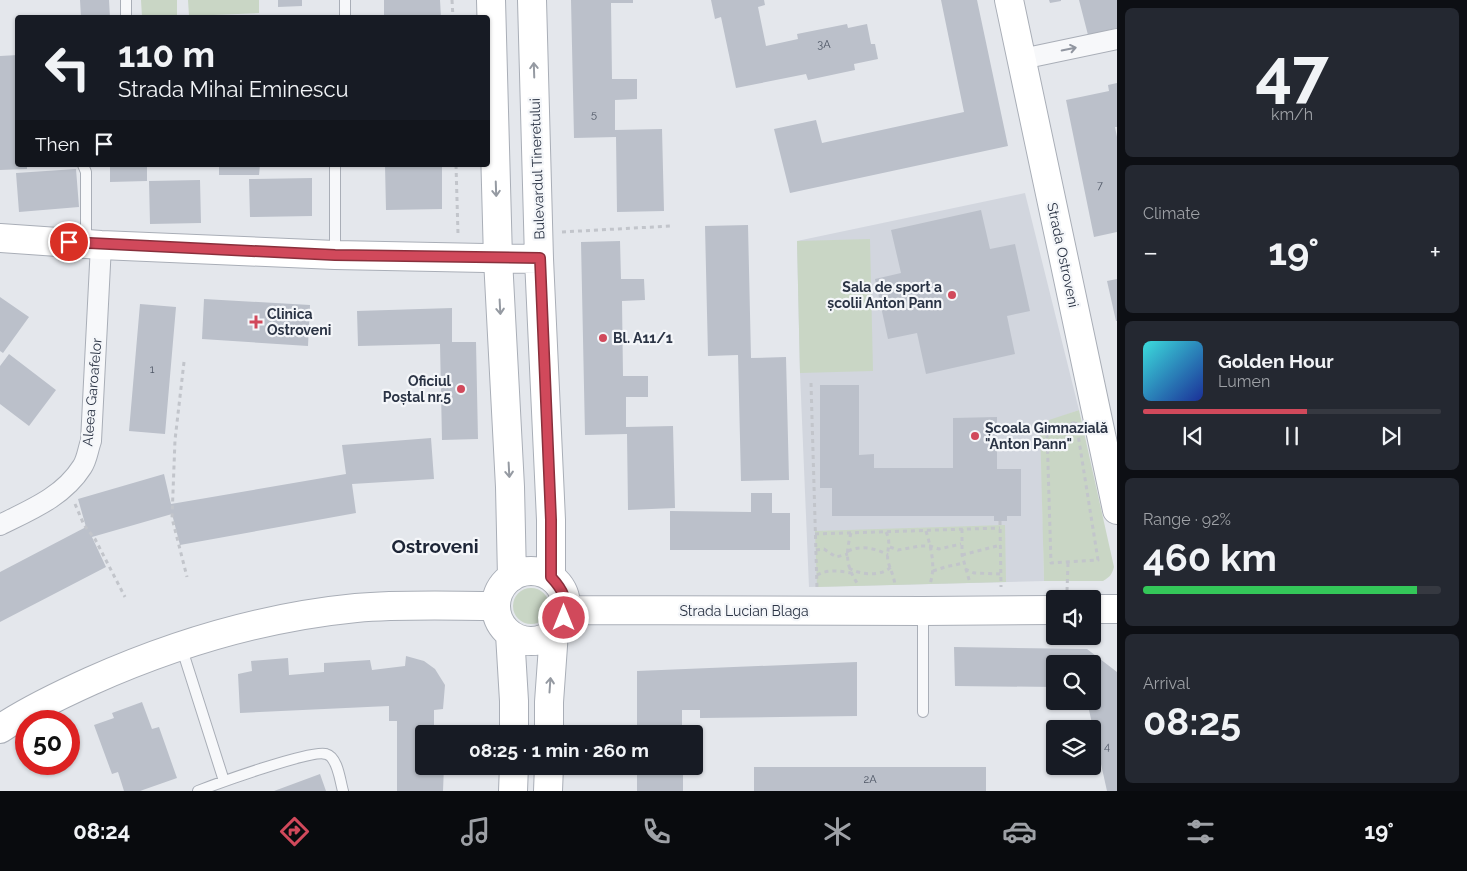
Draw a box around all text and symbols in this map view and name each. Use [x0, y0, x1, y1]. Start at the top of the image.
text: 110 m [118, 34, 215, 75]
text: 47 [1255, 34, 1329, 110]
icon: left [35, 35, 100, 100]
house number: 3A [817, 38, 831, 51]
one-way arrow [1061, 43, 1077, 53]
one-way arrow [529, 62, 539, 78]
text: Strada Mihai Eminescu [118, 76, 349, 102]
street label: Bulevardul Tineretului [527, 98, 547, 240]
text: km/h [1271, 105, 1313, 124]
house number: 5 [591, 108, 597, 121]
icon: arrive [90, 130, 118, 158]
text: Then [35, 133, 80, 155]
house number: 7 [1097, 179, 1103, 192]
one-way arrow [491, 180, 501, 196]
street label: Strada Ostroveni [1044, 201, 1082, 309]
text: Climate [1143, 204, 1200, 223]
pin [48, 221, 90, 263]
icon: arrive [55, 228, 83, 256]
text: 19° [1268, 229, 1319, 274]
text: − [1143, 236, 1158, 269]
text: + [1429, 236, 1441, 269]
place label: Sala de sport a școlii Anton Pann [827, 279, 942, 311]
marker: Sala de sport a școlii Anton Pann [946, 289, 958, 301]
one-way arrow [496, 299, 505, 315]
place label: Clinica Ostroveni [267, 306, 331, 338]
marker: Clinica Ostroveni [249, 315, 263, 329]
place label: Bl. A11/1 [613, 330, 673, 346]
marker: Bl. A11/1 [597, 332, 609, 344]
street label: Aleea Garoafelor [79, 337, 105, 447]
text: Golden Hour [1218, 350, 1334, 372]
house number: 1 [150, 363, 155, 376]
text: Lumen [1218, 372, 1270, 391]
place label: Oficiul Poștal nr.5 [383, 373, 452, 405]
marker: Oficiul Poștal nr.5 [455, 383, 467, 395]
place label: Școala Gimnazială "Anton Pann" [985, 420, 1108, 452]
icon: previous [1179, 422, 1207, 450]
icon: pause [1278, 422, 1306, 450]
icon: next [1377, 422, 1405, 450]
marker: Școala Gimnazială "Anton Pann" [969, 430, 981, 442]
one-way arrow [504, 461, 513, 477]
text: Range · 92% [1143, 510, 1231, 529]
district label: Ostroveni [391, 535, 479, 557]
text: 460 km [1143, 535, 1277, 580]
map controls [1046, 590, 1101, 775]
button: sound [1046, 590, 1101, 645]
position arrow [537, 591, 589, 643]
street label: Strada Lucian Blaga [679, 603, 809, 619]
button: search [1046, 655, 1101, 710]
text: Arrival [1143, 674, 1190, 693]
one-way arrow [545, 677, 555, 693]
text: 08:25 [1143, 699, 1241, 744]
speed limit sign: 50 [15, 710, 80, 775]
button: layers [1046, 720, 1101, 775]
text: 08:25 · 1 min · 260 m [469, 739, 649, 761]
house number: 4 [1104, 740, 1110, 753]
house number: 2A [863, 773, 877, 786]
icon: directions [277, 814, 312, 849]
icon: music [458, 814, 493, 849]
icon: phone [639, 814, 674, 849]
icon: climate [820, 814, 855, 849]
icon: car [1002, 814, 1037, 849]
icon: filters [1183, 814, 1218, 849]
text: 08:24 [73, 818, 130, 844]
text: 19° [1364, 818, 1394, 844]

